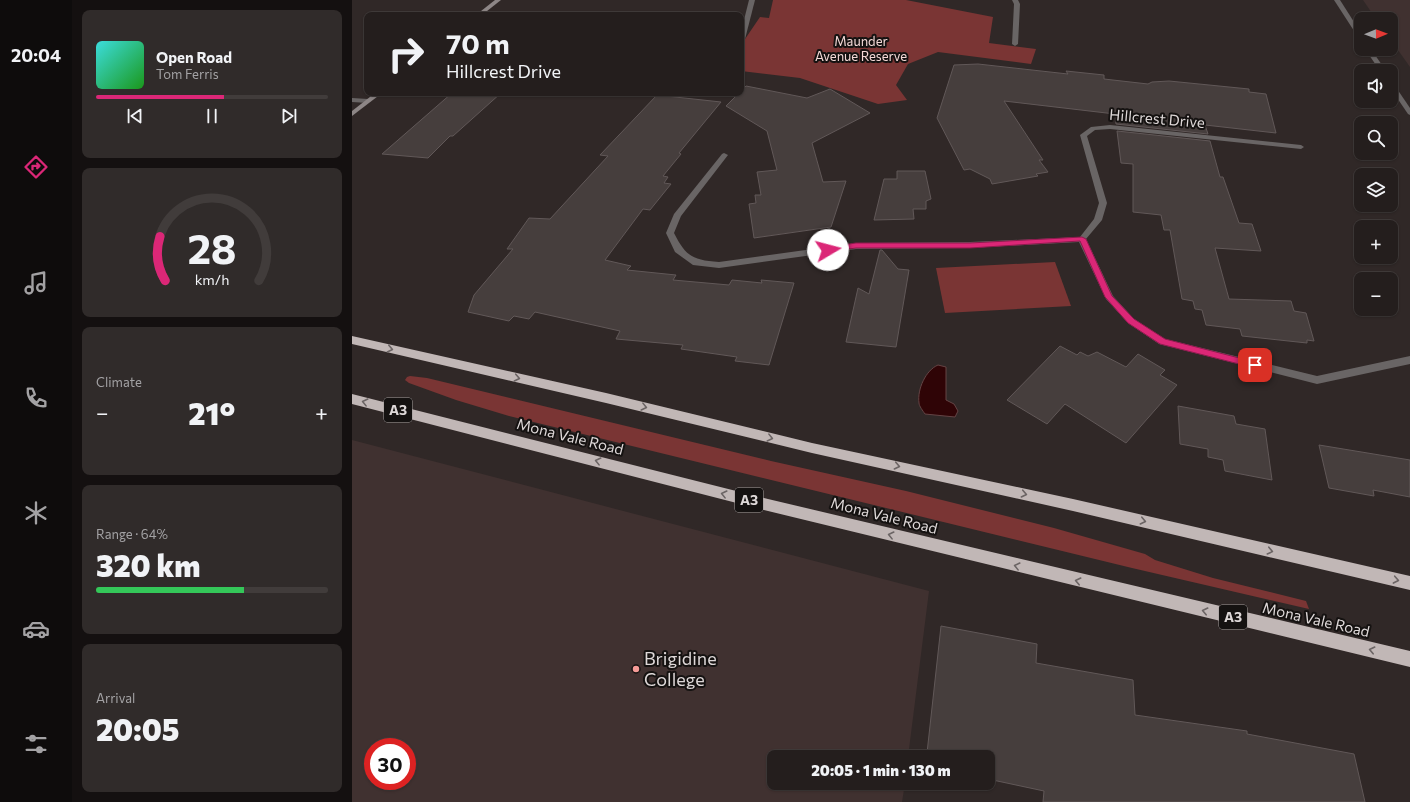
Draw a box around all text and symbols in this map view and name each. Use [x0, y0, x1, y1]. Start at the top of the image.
north arrow [1354, 12, 1398, 56]
map controls [1354, 12, 1398, 316]
text: 70 m [446, 26, 510, 60]
icon: right [380, 28, 432, 80]
park label: Maunder Avenue Reserve [815, 33, 907, 64]
text: 20:04 [11, 44, 61, 66]
text: Open Road [156, 48, 232, 66]
text: Hillcrest Drive [446, 60, 561, 82]
button: sound [1354, 64, 1398, 108]
text: Tom Ferris [156, 66, 219, 82]
icon: previous [124, 105, 146, 127]
icon: pause [201, 105, 223, 127]
icon: next [278, 105, 300, 127]
street label: Hillcrest Drive [1109, 105, 1206, 131]
button: search [1354, 116, 1398, 160]
icon: directions [22, 153, 50, 181]
button: layers [1354, 168, 1398, 212]
button: + [1354, 220, 1398, 264]
text: 28 [187, 221, 237, 272]
position arrow [807, 229, 849, 271]
icon: music [22, 269, 50, 297]
text: km/h [195, 269, 229, 287]
button: − [1354, 272, 1398, 316]
one-way arrow [387, 345, 393, 353]
pin [1238, 348, 1272, 382]
icon: arrive [1244, 354, 1266, 376]
text: Climate [96, 374, 142, 390]
one-way arrow [514, 374, 520, 382]
icon: phone [22, 384, 50, 412]
text: 21° [188, 394, 235, 431]
one-way arrow [362, 398, 369, 407]
road number: A3 [384, 398, 412, 422]
text: − [96, 399, 109, 426]
text: + [315, 399, 328, 426]
one-way arrow [640, 402, 647, 411]
street label: Mona Vale Road [515, 414, 626, 458]
one-way arrow [767, 433, 773, 441]
one-way arrow [595, 458, 601, 466]
one-way arrow [894, 462, 900, 470]
road number: A3 [735, 488, 763, 512]
one-way arrow [721, 490, 727, 498]
one-way arrow [1021, 490, 1027, 498]
street label: Mona Vale Road [829, 493, 940, 537]
icon: climate [22, 499, 50, 527]
one-way arrow [1140, 517, 1146, 525]
text: Range · 64% [96, 526, 168, 542]
one-way arrow [888, 531, 895, 540]
text: 320 km [96, 546, 200, 583]
one-way arrow [1267, 547, 1273, 555]
one-way arrow [1014, 562, 1021, 570]
one-way arrow [1393, 576, 1400, 584]
one-way arrow [1075, 577, 1081, 585]
street label: Mona Vale Road [1261, 598, 1372, 640]
road number: A3 [1219, 605, 1247, 629]
one-way arrow [1201, 607, 1208, 615]
icon: car [22, 615, 50, 643]
place label: Brigidine College [644, 647, 717, 690]
one-way arrow [1369, 647, 1375, 655]
marker: Brigidine College [631, 664, 641, 674]
text: Arrival [96, 690, 135, 706]
text: 20:05 [96, 710, 179, 747]
icon: filters [22, 730, 50, 758]
speed limit sign: 30 [364, 738, 416, 790]
text: 20:05 · 1 min · 130 m [811, 761, 951, 779]

